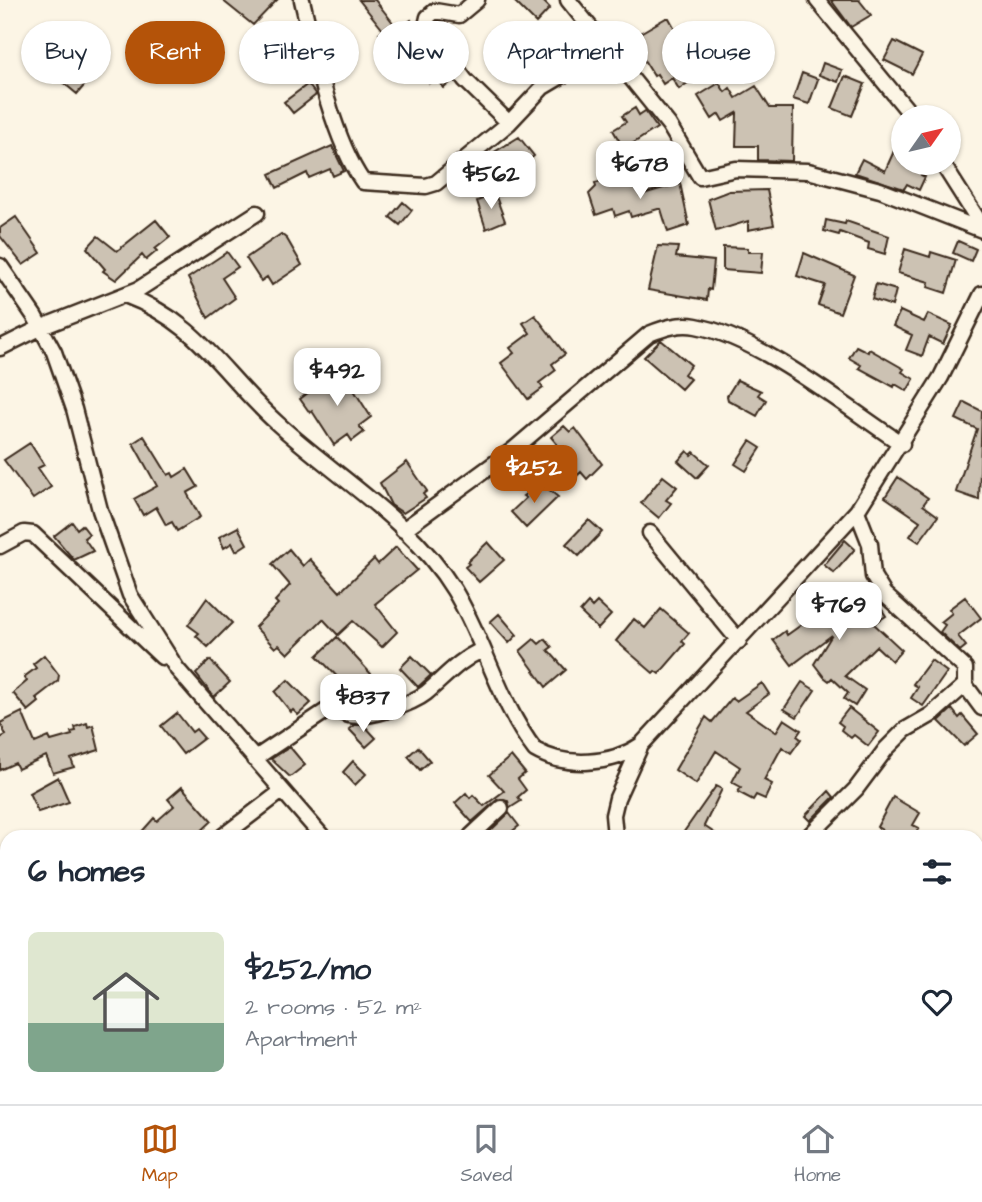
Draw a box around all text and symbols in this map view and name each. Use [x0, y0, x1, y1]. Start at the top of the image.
chip: Buy [21, 21, 111, 84]
chip: Rent [125, 21, 225, 84]
chip: Filters [239, 21, 359, 84]
chip: New [373, 21, 469, 84]
chip: Apartment [483, 21, 648, 84]
chip: House [662, 21, 775, 84]
north arrow [891, 105, 961, 175]
map controls [891, 105, 961, 175]
pin: $678 [599, 142, 681, 201]
text: $678 [612, 148, 668, 180]
pin: $562 [450, 152, 532, 211]
text: $562 [463, 158, 519, 190]
pin: $492 [296, 348, 378, 408]
text: $492 [310, 355, 364, 387]
pin: $252 [493, 446, 575, 505]
text: $252 [506, 452, 562, 484]
pin: $769 [798, 582, 880, 642]
text: $769 [812, 589, 866, 621]
pin: $837 [322, 674, 404, 734]
text: $837 [336, 681, 390, 713]
text: 6 homes [28, 851, 145, 893]
icon: filters [918, 853, 956, 891]
text: $252/mo [245, 949, 371, 991]
icon: home [84, 960, 168, 1044]
icon: heart [918, 983, 956, 1021]
text: 2 rooms · 52 m² [245, 991, 422, 1023]
text: Apartment [245, 1023, 357, 1055]
tab: Map [141, 1120, 179, 1189]
tab: Saved [460, 1120, 512, 1189]
tab: Home [794, 1120, 841, 1189]

